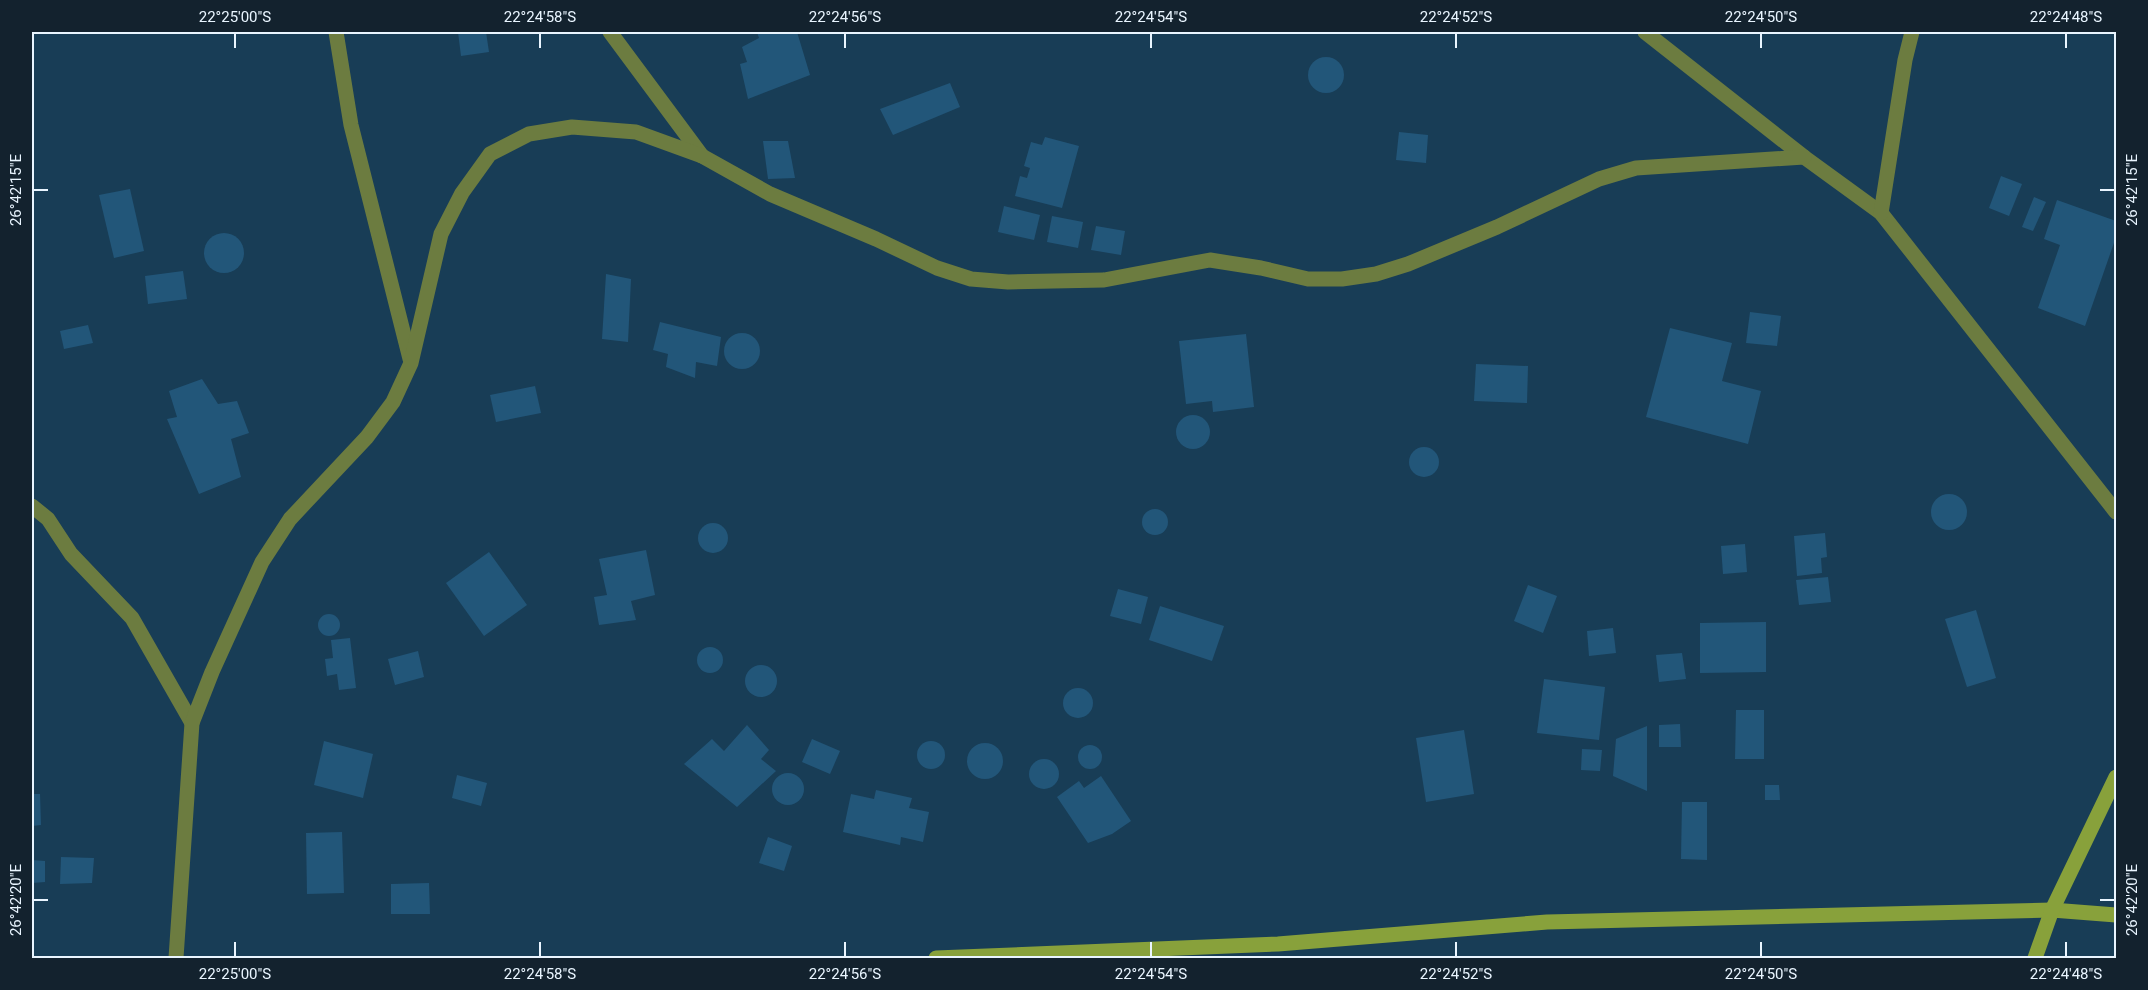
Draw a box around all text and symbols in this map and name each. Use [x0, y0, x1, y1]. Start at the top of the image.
text: 22°25'00"S [199, 8, 271, 26]
text: 22°24'58"S [504, 8, 576, 26]
text: 22°24'56"S [809, 8, 881, 26]
text: 22°24'54"S [1115, 8, 1187, 26]
text: 22°24'52"S [1420, 8, 1492, 26]
text: 22°24'50"S [1725, 8, 1797, 26]
text: 22°24'48"S [2030, 8, 2102, 26]
text: 26°42'15"E [7, 153, 25, 226]
text: 26°42'15"E [2123, 153, 2141, 226]
text: 26°42'20"E [7, 863, 25, 936]
text: 26°42'20"E [2123, 863, 2141, 936]
text: 22°25'00"S [199, 965, 271, 983]
text: 22°24'58"S [504, 965, 576, 983]
text: 22°24'56"S [809, 965, 881, 983]
text: 22°24'54"S [1115, 965, 1187, 983]
text: 22°24'52"S [1420, 965, 1492, 983]
text: 22°24'50"S [1725, 965, 1797, 983]
text: 22°24'48"S [2030, 965, 2102, 983]

